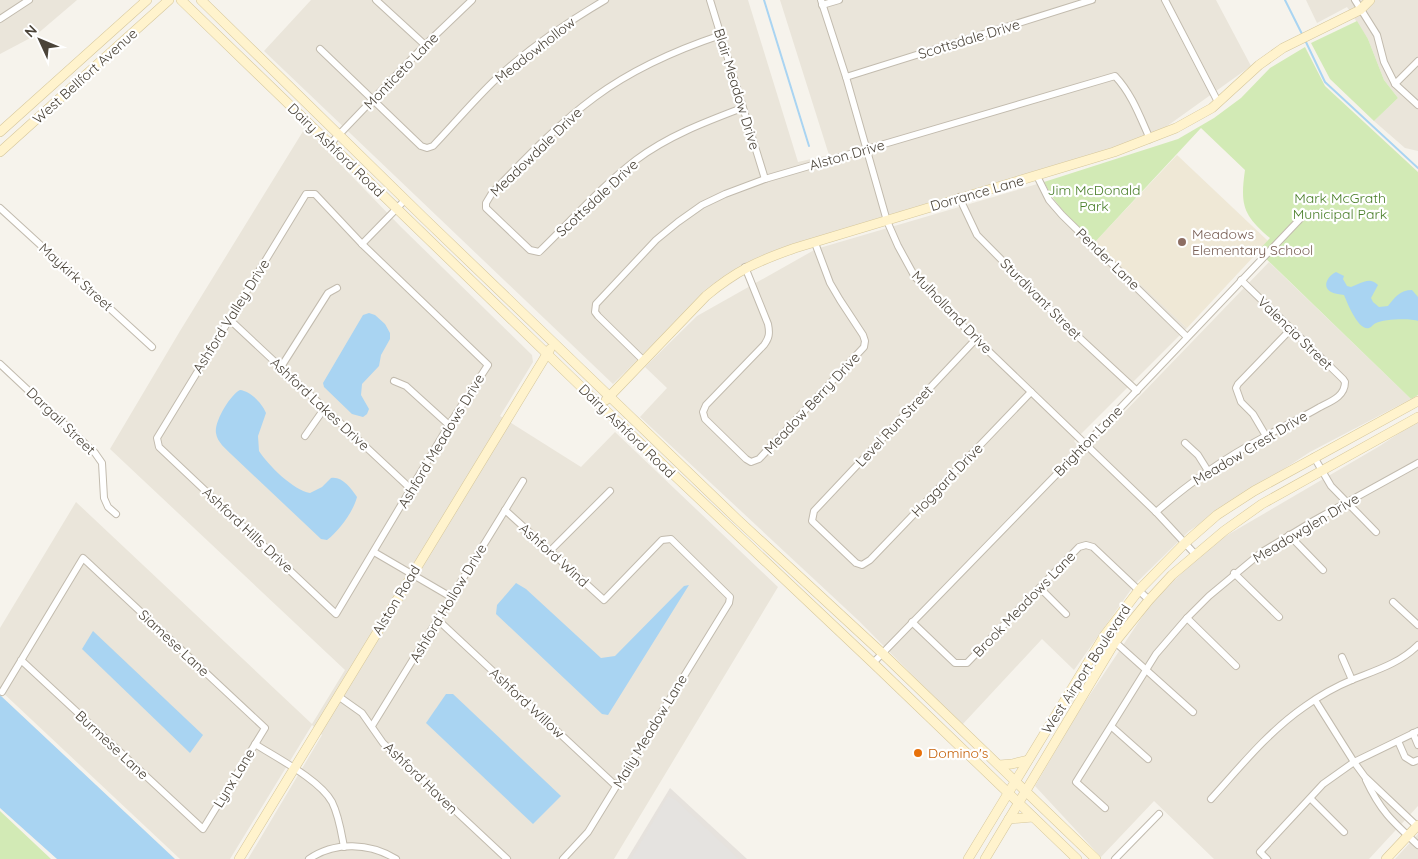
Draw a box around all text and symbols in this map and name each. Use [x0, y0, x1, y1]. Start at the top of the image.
street label: Meadowhollow [491, 13, 579, 87]
north arrow [15, 15, 65, 65]
street label: Scottsdale Drive [916, 15, 1022, 63]
text: N [21, 21, 41, 41]
street label: West Bellfort Avenue [29, 24, 141, 128]
street label: Blair Meadow Drive [710, 26, 764, 152]
street label: Monticeto Lane [360, 29, 442, 113]
street label: Dairy Ashford Road [284, 99, 388, 201]
street label: Meadowdale Drive [486, 103, 586, 200]
street label: Alston Drive [807, 136, 887, 174]
street label: Scottsdale Drive [552, 155, 642, 241]
street label: Dorrance Lane [928, 171, 1026, 215]
park label: Jim McDonald Park [1047, 181, 1141, 215]
park label: Mark McGrath Municipal Park [1293, 189, 1387, 223]
street label: Pender Lane [1072, 224, 1144, 294]
place label: Meadows Elementary School [1192, 225, 1313, 259]
marker: Meadows Elementary School [1176, 236, 1188, 248]
street label: Maykirk Street [35, 239, 117, 315]
street label: Sturdivant Street [996, 254, 1086, 344]
street label: Ashford Valley Drive [189, 256, 273, 376]
street label: Mulholland Drive [908, 267, 996, 357]
street label: Valencia Street [1254, 293, 1337, 374]
street label: Meadow Berry Drive [760, 348, 864, 458]
street label: Ashford Lakes Drive [267, 353, 373, 455]
street label: Ashford Meadows Drive [394, 371, 488, 511]
street label: Dairy Ashford Road [575, 380, 679, 482]
street label: Level Run Street [852, 381, 937, 471]
street label: Dargail Street [23, 384, 100, 459]
street label: Brighton Lane [1050, 402, 1126, 480]
street label: Meadow Crest Drive [1190, 407, 1311, 489]
street label: Hoggard Drive [907, 439, 987, 521]
street label: Ashford Hills Drive [199, 483, 297, 577]
street label: Meadowglen Drive [1250, 489, 1362, 567]
street label: Ashford Wind [516, 519, 592, 591]
street label: Ashford Hollow Drive [405, 540, 491, 666]
street label: Brook Meadows Lane [969, 547, 1079, 661]
street label: Alston Road [368, 562, 424, 638]
street label: West Airport Boulevard [1037, 601, 1135, 737]
street label: Siamese Lane [135, 606, 213, 680]
street label: Ashford Willow [486, 664, 568, 743]
street label: Maily Meadow Lane [609, 671, 691, 791]
street label: Burmese Lane [72, 707, 152, 783]
street label: Ashford Haven [380, 738, 462, 818]
place label: Domino's [928, 744, 988, 762]
street label: Lynx Lane [209, 745, 259, 811]
marker: Domino's [912, 747, 924, 759]

